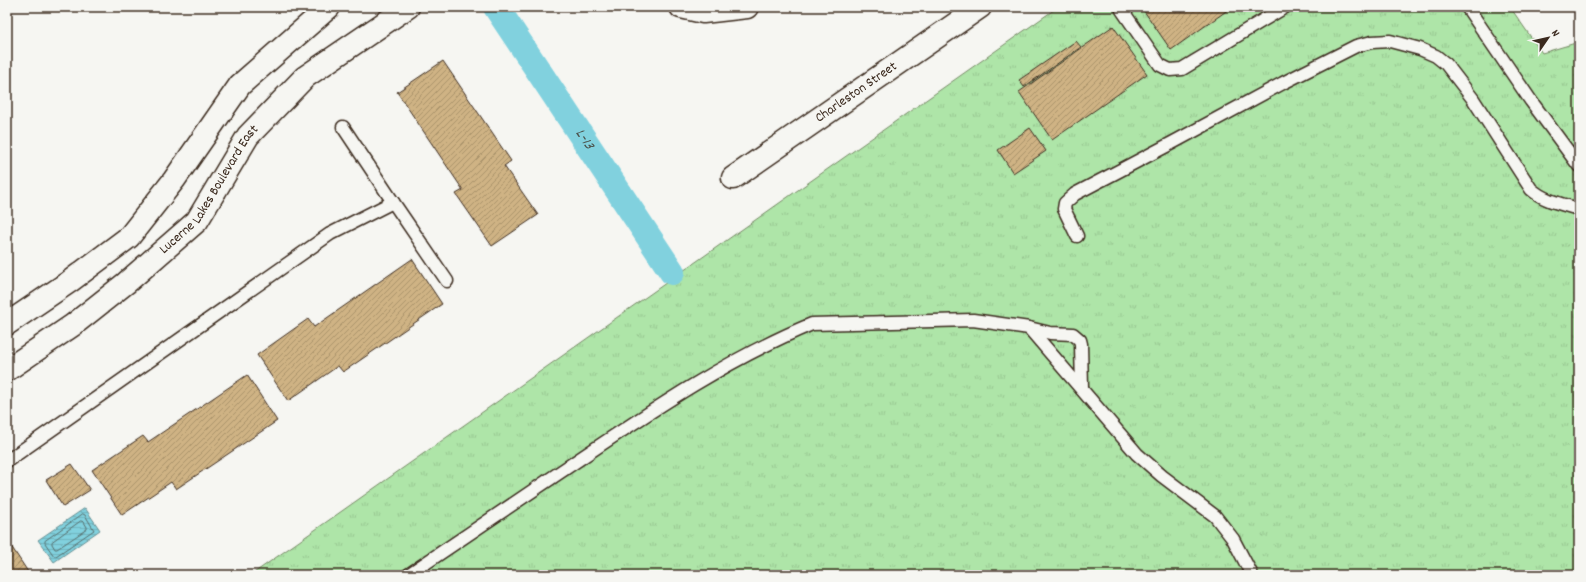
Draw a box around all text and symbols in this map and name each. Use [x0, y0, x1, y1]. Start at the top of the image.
north arrow [1528, 18, 1568, 58]
text: N [1546, 27, 1563, 41]
street label: Charleston Street [811, 57, 901, 128]
street label: Lucerne Lakes Boulevard East [155, 120, 264, 259]
water label: L-13 [569, 125, 600, 155]

